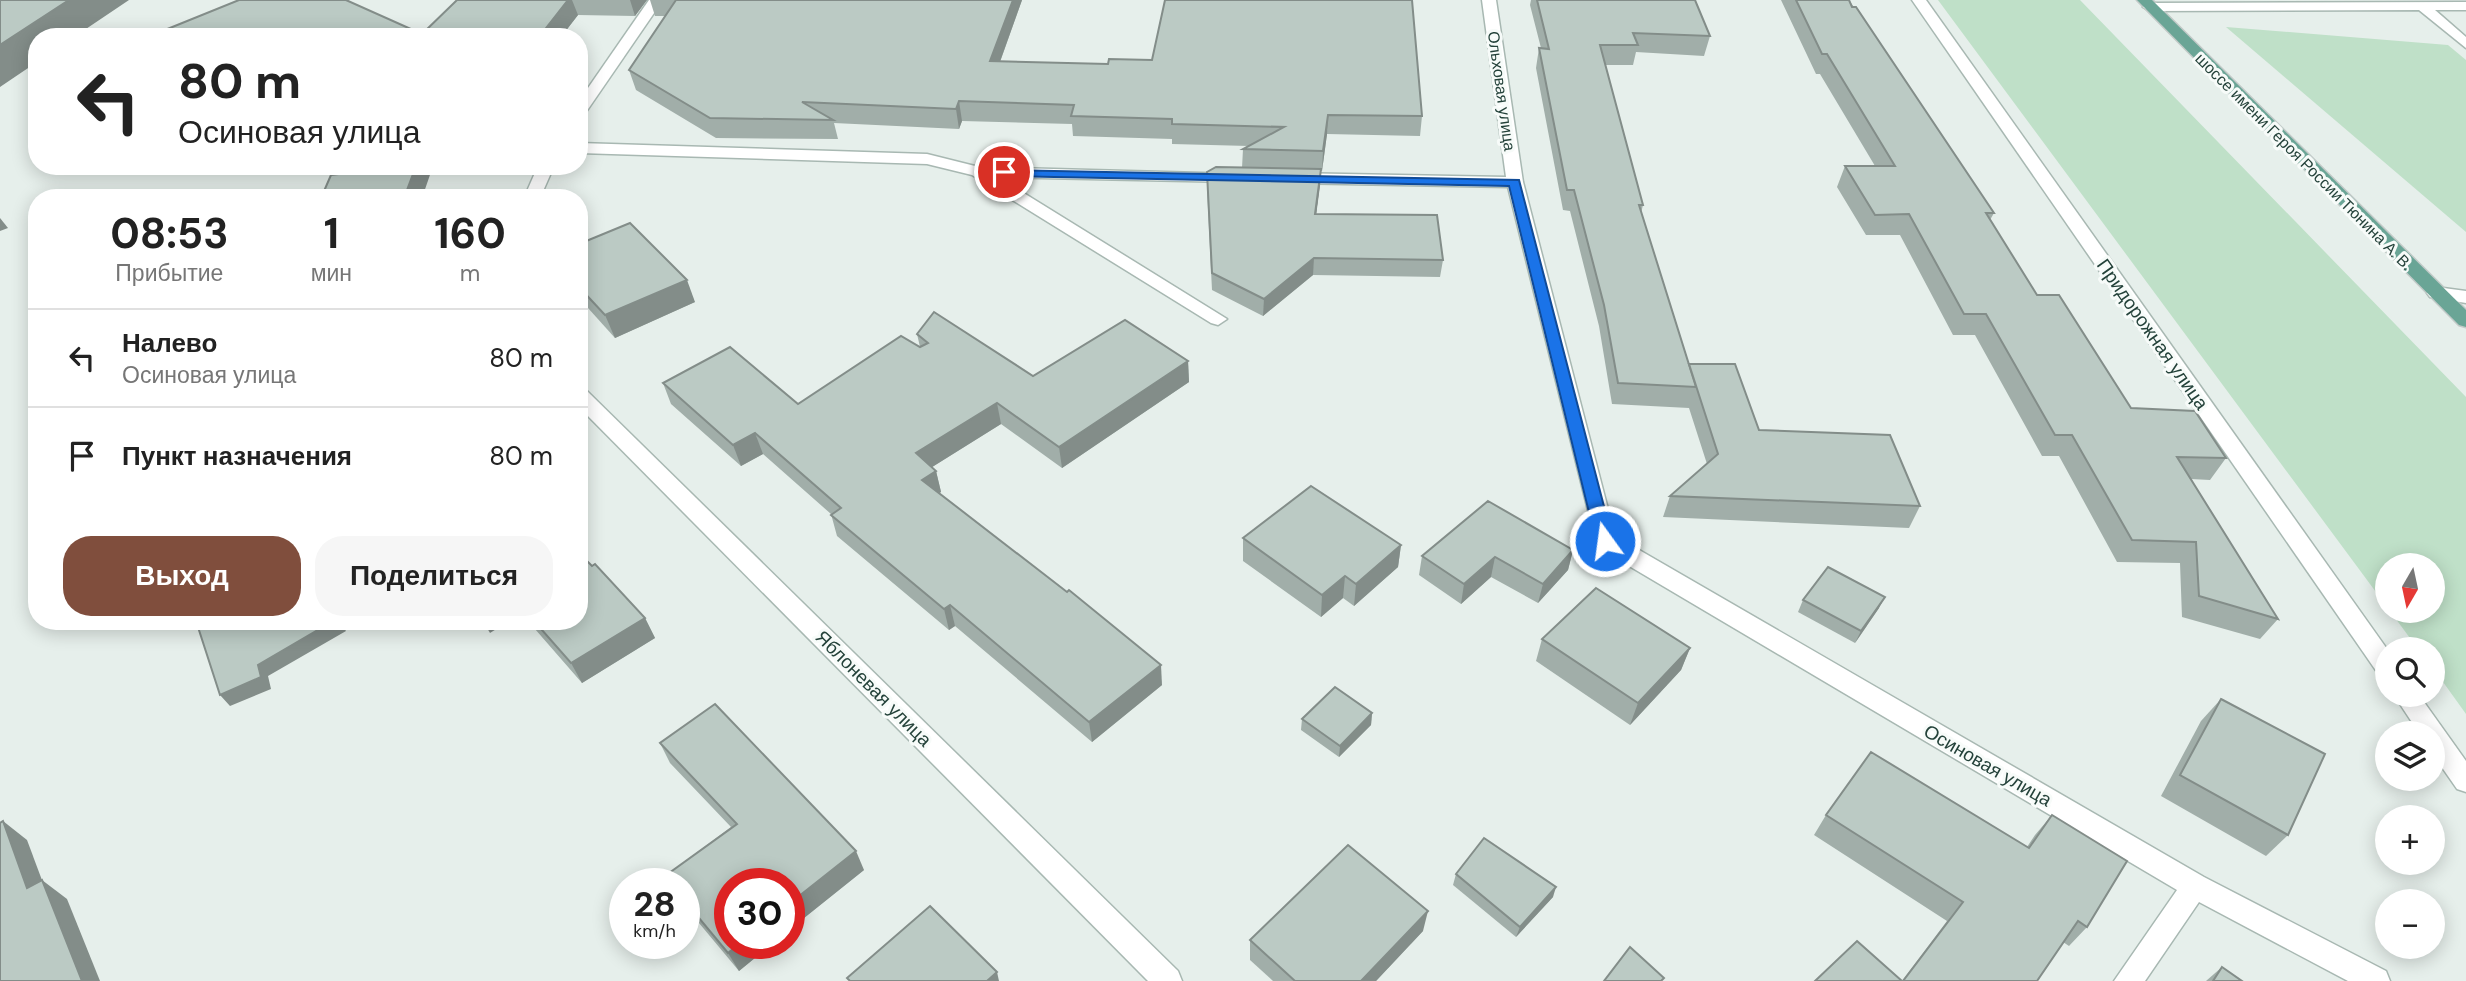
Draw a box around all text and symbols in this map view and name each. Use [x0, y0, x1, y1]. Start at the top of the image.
street label: Ольховая улица [1483, 30, 1520, 152]
street label: шоссе имени Героя России Тюнина А. В. [2191, 48, 2417, 274]
text: 80 m [178, 49, 301, 113]
icon: left [63, 56, 154, 147]
text: Осиновая улица [178, 111, 420, 153]
pin [974, 142, 1034, 202]
icon: arrive [985, 153, 1023, 191]
text: 08:53 [110, 206, 228, 261]
text: 1 [324, 206, 339, 261]
text: 160 [434, 206, 506, 261]
street label: Придорожная улица [2091, 254, 2214, 415]
text: Прибытие [115, 258, 223, 288]
text: мин [311, 258, 352, 288]
text: m [460, 258, 480, 288]
text: Налево [122, 326, 217, 360]
icon: left [63, 339, 101, 377]
text: 80 m [489, 341, 553, 375]
text: Осиновая улица [122, 360, 296, 390]
icon: arrive [63, 437, 101, 475]
text: Пункт назначения [122, 439, 352, 473]
text: 80 m [489, 439, 553, 473]
position arrow [1568, 504, 1642, 578]
button: Выход [63, 536, 301, 616]
button: Поделиться [315, 536, 553, 616]
north arrow [2375, 553, 2445, 623]
map controls [2375, 553, 2445, 959]
street label: Яблоневая улица [810, 625, 937, 752]
button: search [2375, 637, 2445, 707]
street label: Осиновая улица [1919, 719, 2057, 812]
button: layers [2375, 721, 2445, 791]
button: + [2375, 805, 2445, 875]
speed limit sign: 30 [714, 868, 805, 959]
text: 28 [633, 881, 676, 927]
button: − [2375, 889, 2445, 959]
text: km/h [633, 919, 676, 943]

